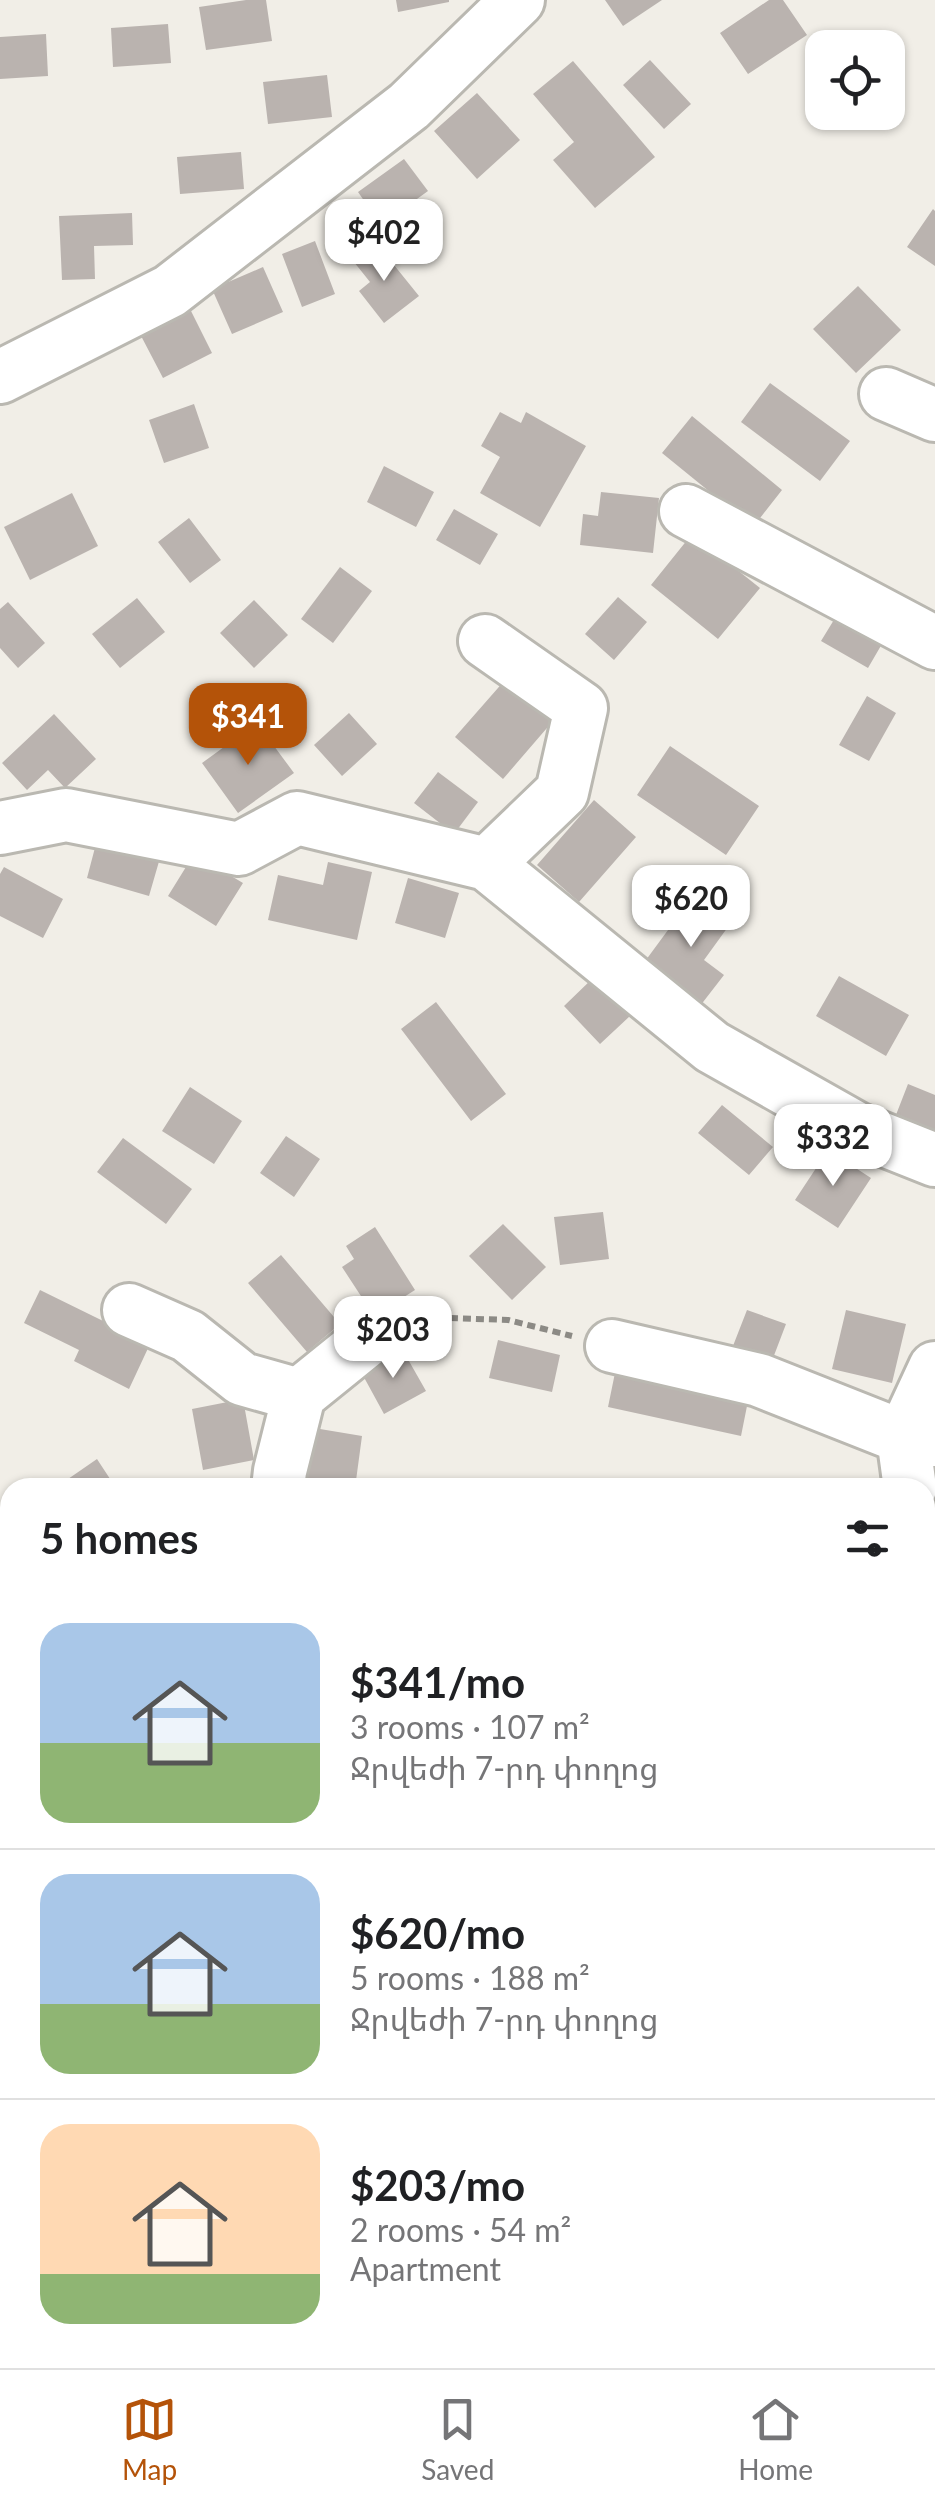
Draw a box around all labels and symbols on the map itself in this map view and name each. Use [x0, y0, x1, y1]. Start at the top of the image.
pin: $402 [325, 199, 443, 284]
pin: $341 [189, 683, 307, 768]
pin: $620 [632, 865, 750, 950]
pin: $332 [774, 1104, 892, 1189]
pin: $203 [334, 1296, 452, 1381]

